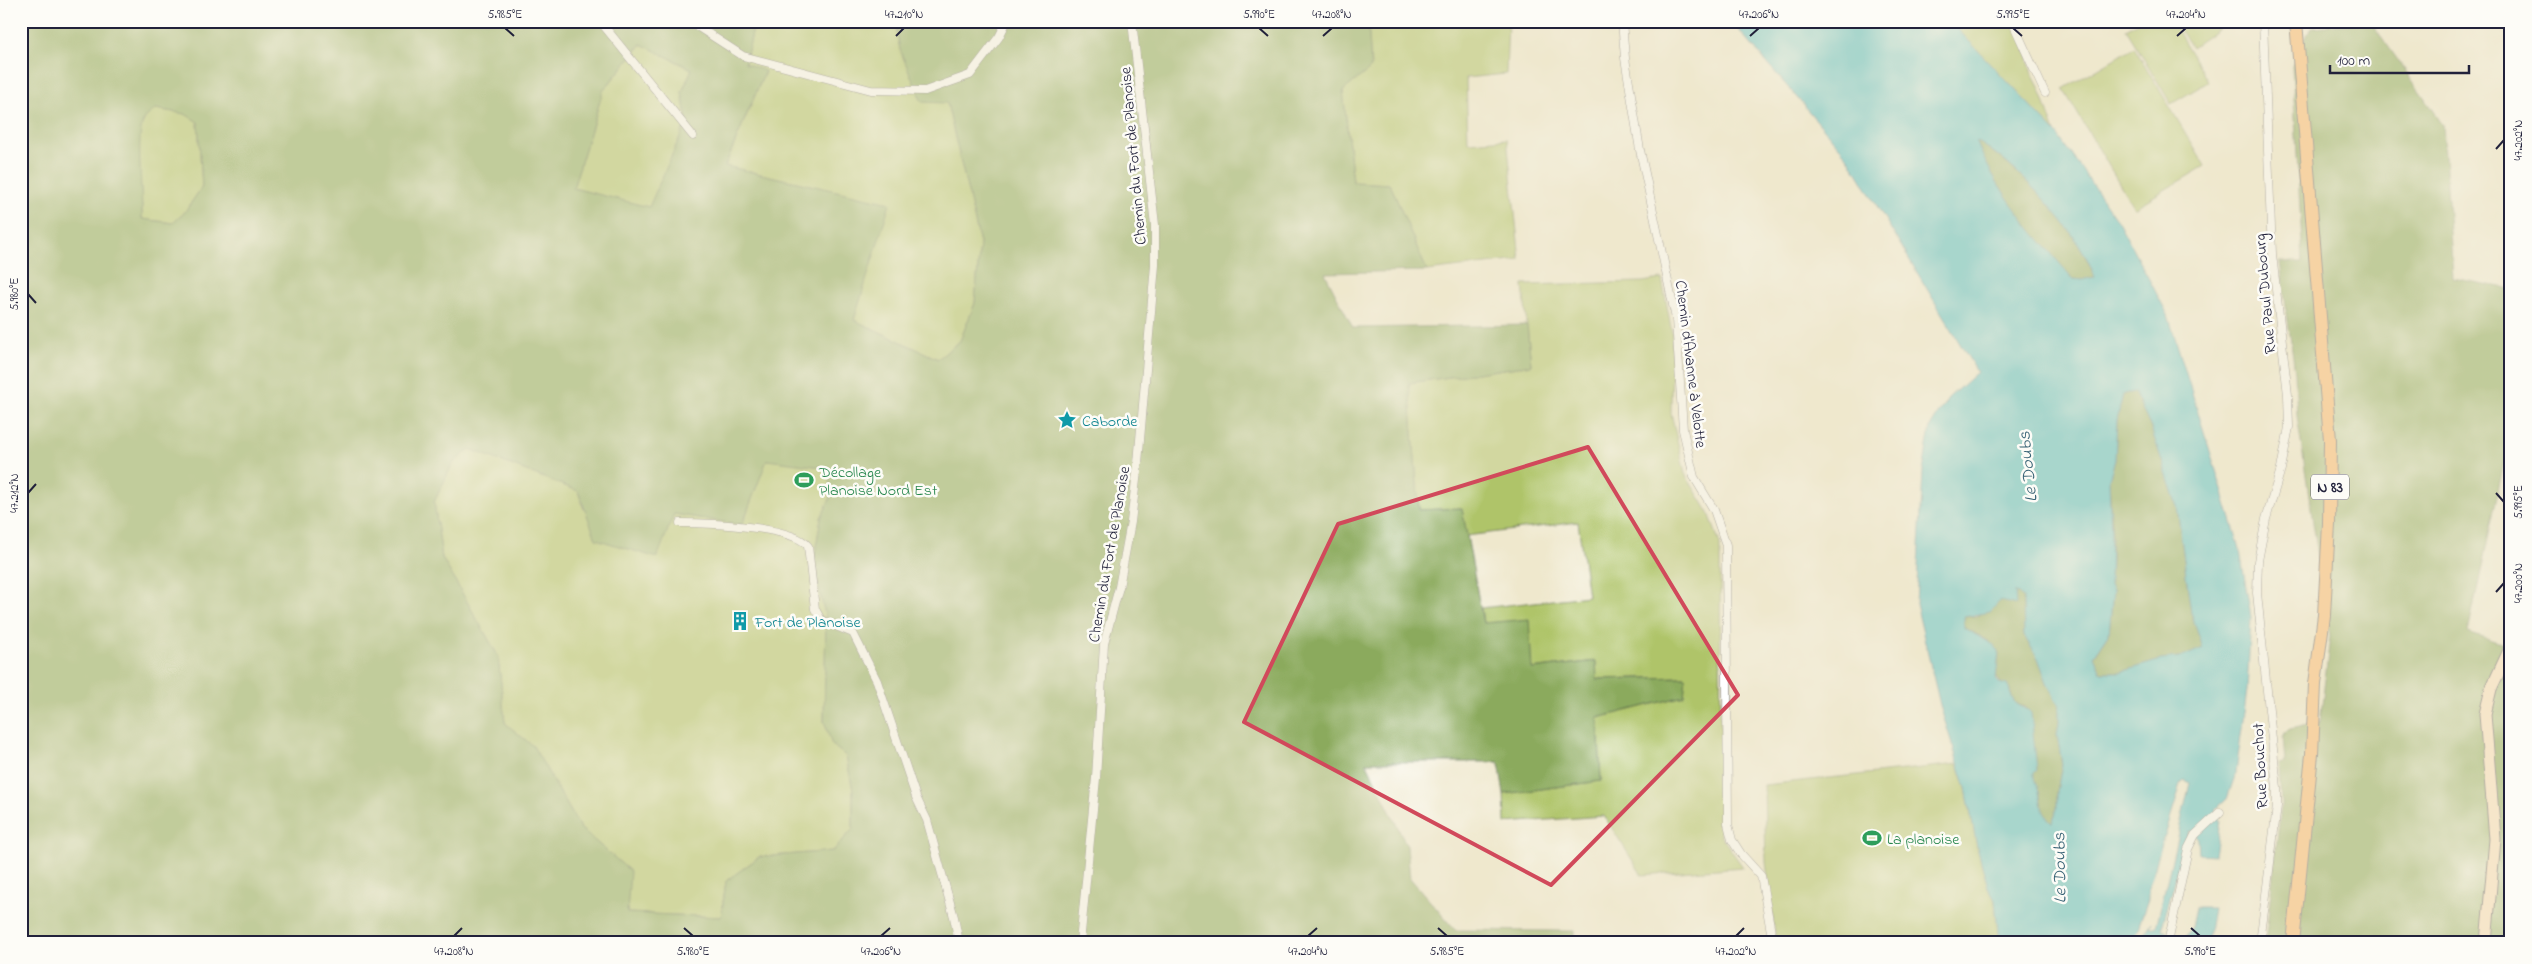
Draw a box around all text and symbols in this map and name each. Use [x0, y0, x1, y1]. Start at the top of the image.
text: 5.985°E [488, 6, 522, 24]
text: 47.210°N [885, 6, 923, 24]
text: 5.990°E [1243, 6, 1275, 24]
text: 47.208°N [1312, 6, 1352, 24]
text: 47.206°N [1739, 6, 1779, 24]
text: 5.995°E [1996, 6, 2030, 24]
text: 47.204°N [2166, 6, 2206, 24]
scale bar [2330, 42, 2468, 74]
text: 100 m [2337, 50, 2370, 72]
street label: Chemin du Fort de Planoise [1114, 65, 1154, 246]
text: 47.202°N [2510, 120, 2528, 160]
street label: Rue Paul Dubourg [2249, 233, 2283, 355]
text: 5.980°E [6, 277, 24, 311]
street label: Chemin d'Avanne à Velotte [1668, 279, 1712, 450]
place icon: Caborde [1056, 409, 1078, 431]
place label: Caborde [1082, 410, 1138, 434]
water label: Le Doubs [2012, 429, 2046, 503]
place label: Décollage Planoise Nord Est [818, 461, 938, 503]
street label: Chemin du Fort de Planoise [1083, 463, 1137, 644]
sports icon: Décollage Planoise Nord Est [793, 469, 815, 491]
text: 47.212°N [6, 473, 24, 513]
road number: N 83 [2311, 474, 2349, 500]
text: 5.995°E [2510, 485, 2528, 519]
text: 47.200°N [2510, 563, 2528, 603]
building icon: Fort de Planoise [729, 610, 751, 632]
place label: Fort de Planoise [754, 611, 862, 635]
street label: Rue Bouchot [2247, 722, 2275, 809]
sports icon: La planoise [1861, 827, 1883, 849]
place label: La planoise [1887, 828, 1960, 852]
water label: Le Doubs [2047, 832, 2075, 904]
text: 47.208°N [434, 943, 474, 961]
text: 5.980°E [676, 943, 710, 961]
text: 47.206°N [861, 943, 901, 961]
text: 47.204°N [1288, 943, 1328, 961]
text: 5.985°E [1430, 943, 1464, 961]
text: 47.202°N [1716, 943, 1756, 961]
text: 5.990°E [2184, 943, 2216, 961]

